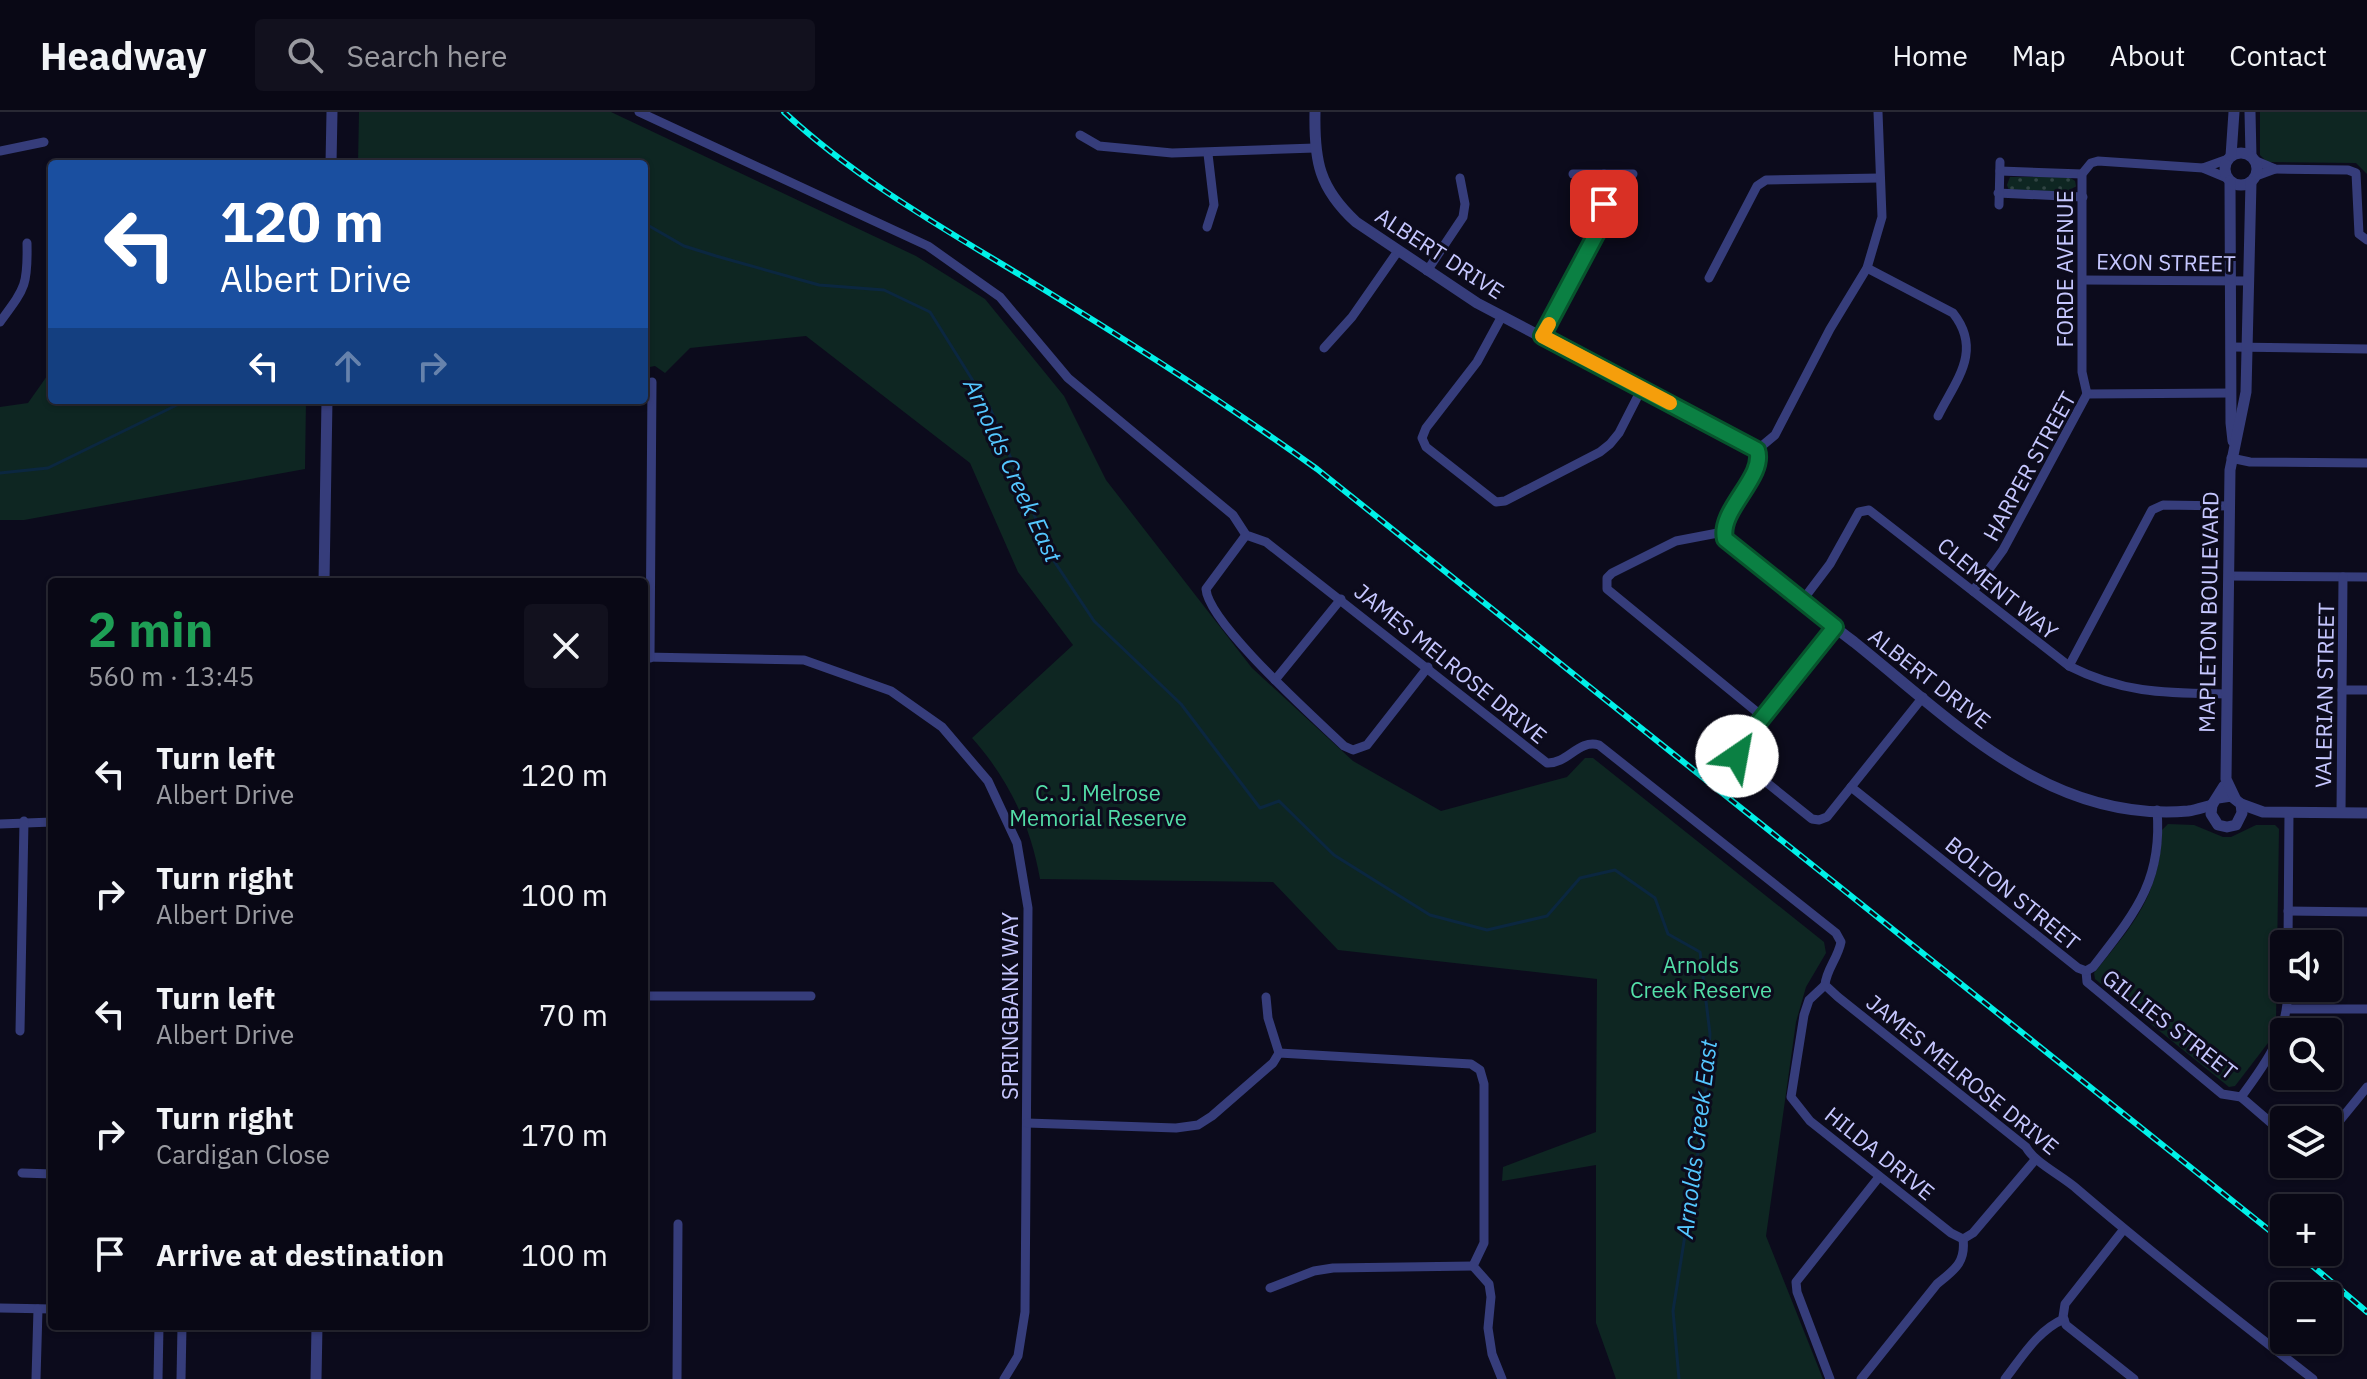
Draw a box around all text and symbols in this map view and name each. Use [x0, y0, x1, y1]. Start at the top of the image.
search box [255, 19, 815, 91]
text: Headway [40, 31, 207, 80]
icon: search [283, 33, 327, 77]
text: Search here [347, 36, 507, 75]
text: Home [1892, 37, 1968, 74]
text: Map [2012, 37, 2066, 74]
text: About [2110, 37, 2185, 74]
text: Contact [2229, 37, 2327, 74]
pin [1570, 170, 1638, 238]
icon: arrive [1582, 182, 1626, 226]
text: 120 m [220, 185, 384, 257]
street label: FORDE AVENUE [2050, 190, 2079, 348]
icon: left [88, 192, 192, 296]
street label: ALBERT DRIVE [1370, 201, 1510, 305]
street label: EXON STREET [2096, 246, 2237, 278]
text: Albert Drive [220, 255, 412, 302]
icon: left [242, 344, 286, 388]
icon: ahead [326, 344, 370, 388]
icon: right [410, 344, 454, 388]
water label: Arnolds Creek East [956, 372, 1070, 568]
street label: HARPER STREET [1976, 386, 2082, 546]
street label: MAPLETON BOULEVARD [2191, 491, 2225, 733]
street label: CLEMENT WAY [1932, 530, 2064, 646]
street label: JAMES MELROSE DRIVE [1349, 576, 1553, 750]
text: 2 min [88, 598, 213, 660]
street label: VALERIAN STREET [2308, 602, 2340, 788]
button: close [524, 604, 608, 688]
street label: ALBERT DRIVE [1863, 621, 1997, 735]
text: 560 m · 13:45 [88, 659, 254, 693]
position arrow [1695, 714, 1779, 798]
text: Turn left [156, 738, 275, 777]
icon: left [88, 752, 132, 796]
text: 120 m [521, 755, 608, 794]
text: Albert Drive [156, 777, 294, 811]
park label: C. J. Melrose Memorial Reserve [1009, 778, 1187, 832]
street label: BOLTON STREET [1940, 830, 2087, 957]
text: Turn right [156, 858, 294, 897]
icon: right [88, 872, 132, 916]
text: 100 m [521, 875, 608, 914]
text: Albert Drive [156, 897, 294, 931]
street label: SPRINGBANK WAY [995, 912, 1024, 1100]
map controls [2270, 930, 2342, 1354]
button: sound [2270, 930, 2342, 1002]
park label: Arnolds Creek Reserve [1630, 950, 1772, 1004]
street label: GILLIES STREET [2097, 962, 2244, 1086]
text: Turn left [156, 978, 275, 1017]
street label: JAMES MELROSE DRIVE [1861, 987, 2065, 1161]
icon: left [88, 992, 132, 1036]
text: 70 m [539, 995, 608, 1034]
text: Albert Drive [156, 1017, 294, 1051]
button: search [2270, 1018, 2342, 1090]
water label: Arnolds Creek East [1668, 1037, 1724, 1241]
text: Turn right [156, 1098, 294, 1137]
street label: HILDA DRIVE [1819, 1100, 1941, 1206]
button: layers [2270, 1106, 2342, 1178]
icon: right [88, 1112, 132, 1156]
text: 170 m [521, 1115, 608, 1154]
text: Cardigan Close [156, 1137, 330, 1171]
button: + [2270, 1194, 2342, 1266]
icon: arrive [88, 1232, 132, 1276]
text: Arrive at destination [156, 1235, 444, 1274]
text: 100 m [521, 1235, 608, 1274]
button: − [2270, 1282, 2342, 1354]

